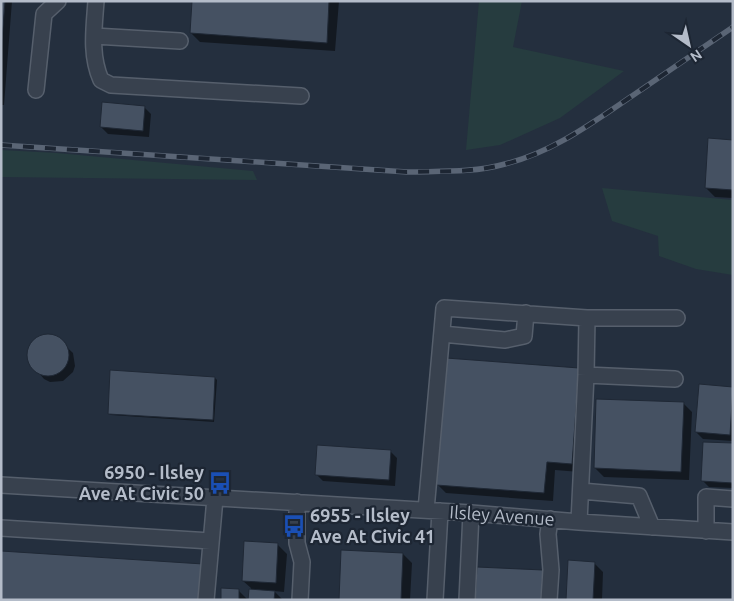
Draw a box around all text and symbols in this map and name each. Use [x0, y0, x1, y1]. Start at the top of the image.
north arrow [664, 20, 714, 70]
text: N [687, 46, 705, 65]
place label: 6950 - Ilsley Ave At Civic 50 [79, 462, 204, 503]
bus stop icon: 6950 - Ilsley Ave At Civic 50 [207, 470, 233, 496]
street label: Ilsley Avenue [449, 501, 555, 529]
place label: 6955 - Ilsley Ave At Civic 41 [310, 505, 435, 546]
bus stop icon: 6955 - Ilsley Ave At Civic 41 [281, 513, 307, 539]

